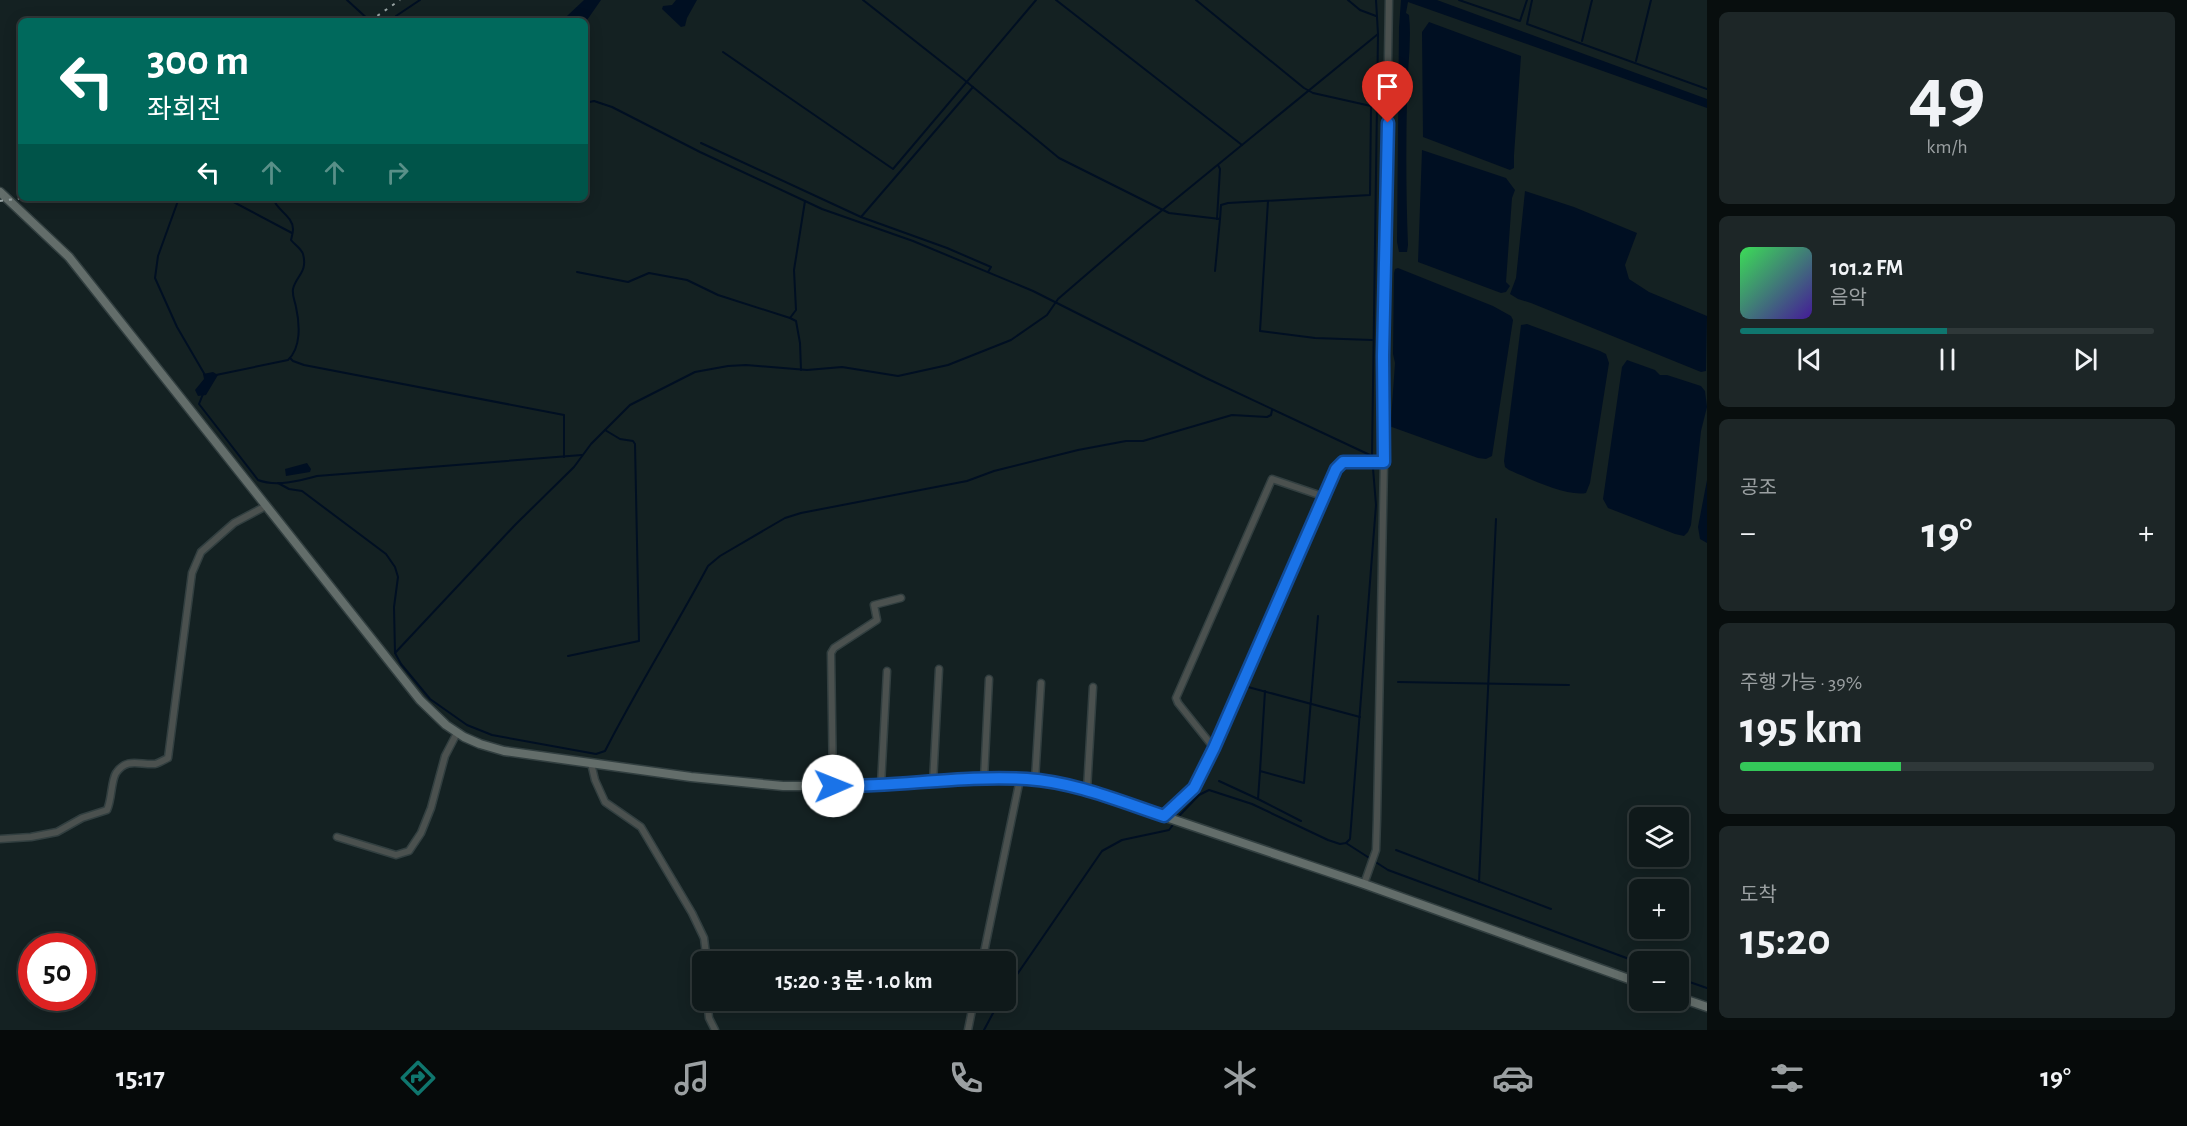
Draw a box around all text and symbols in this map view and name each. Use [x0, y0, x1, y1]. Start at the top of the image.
text: 300 m [147, 40, 249, 82]
icon: left [48, 42, 126, 120]
text: 49 [1909, 57, 1985, 135]
pin [1362, 61, 1413, 123]
icon: arrive [1371, 70, 1404, 103]
text: 좌회전 [147, 96, 222, 123]
text: km/h [1926, 137, 1968, 157]
icon: left [192, 156, 225, 189]
icon: ahead [255, 156, 288, 189]
icon: ahead [318, 156, 351, 189]
icon: right [381, 156, 414, 189]
text: 101.2 FM [1830, 257, 1903, 279]
text: 음악 [1830, 288, 1867, 308]
icon: previous [1793, 343, 1826, 376]
icon: pause [1931, 343, 1964, 376]
icon: next [2069, 343, 2102, 376]
text: 공조 [1740, 478, 1777, 498]
text: 19° [1921, 511, 1973, 556]
text: − [1740, 517, 1756, 550]
text: + [2138, 517, 2154, 550]
text: 주행 가능 · 39% [1740, 673, 1862, 693]
text: 195 km [1740, 706, 1863, 751]
position arrow [801, 754, 865, 818]
map controls [1629, 807, 1689, 1011]
button: layers [1629, 807, 1689, 867]
button: + [1629, 879, 1689, 939]
text: 도착 [1740, 885, 1777, 905]
text: 15:20 [1740, 918, 1831, 963]
speed limit sign: 50 [18, 933, 96, 1011]
button: − [1629, 951, 1689, 1011]
text: 15:20 · 3 분 · 1.0 km [775, 970, 933, 992]
icon: directions [397, 1057, 439, 1099]
icon: music [671, 1057, 713, 1099]
icon: phone [945, 1057, 987, 1099]
icon: climate [1219, 1057, 1261, 1099]
icon: car [1492, 1057, 1534, 1099]
icon: filters [1766, 1057, 1808, 1099]
text: 15:17 [116, 1064, 165, 1091]
text: 19° [2040, 1064, 2071, 1091]

